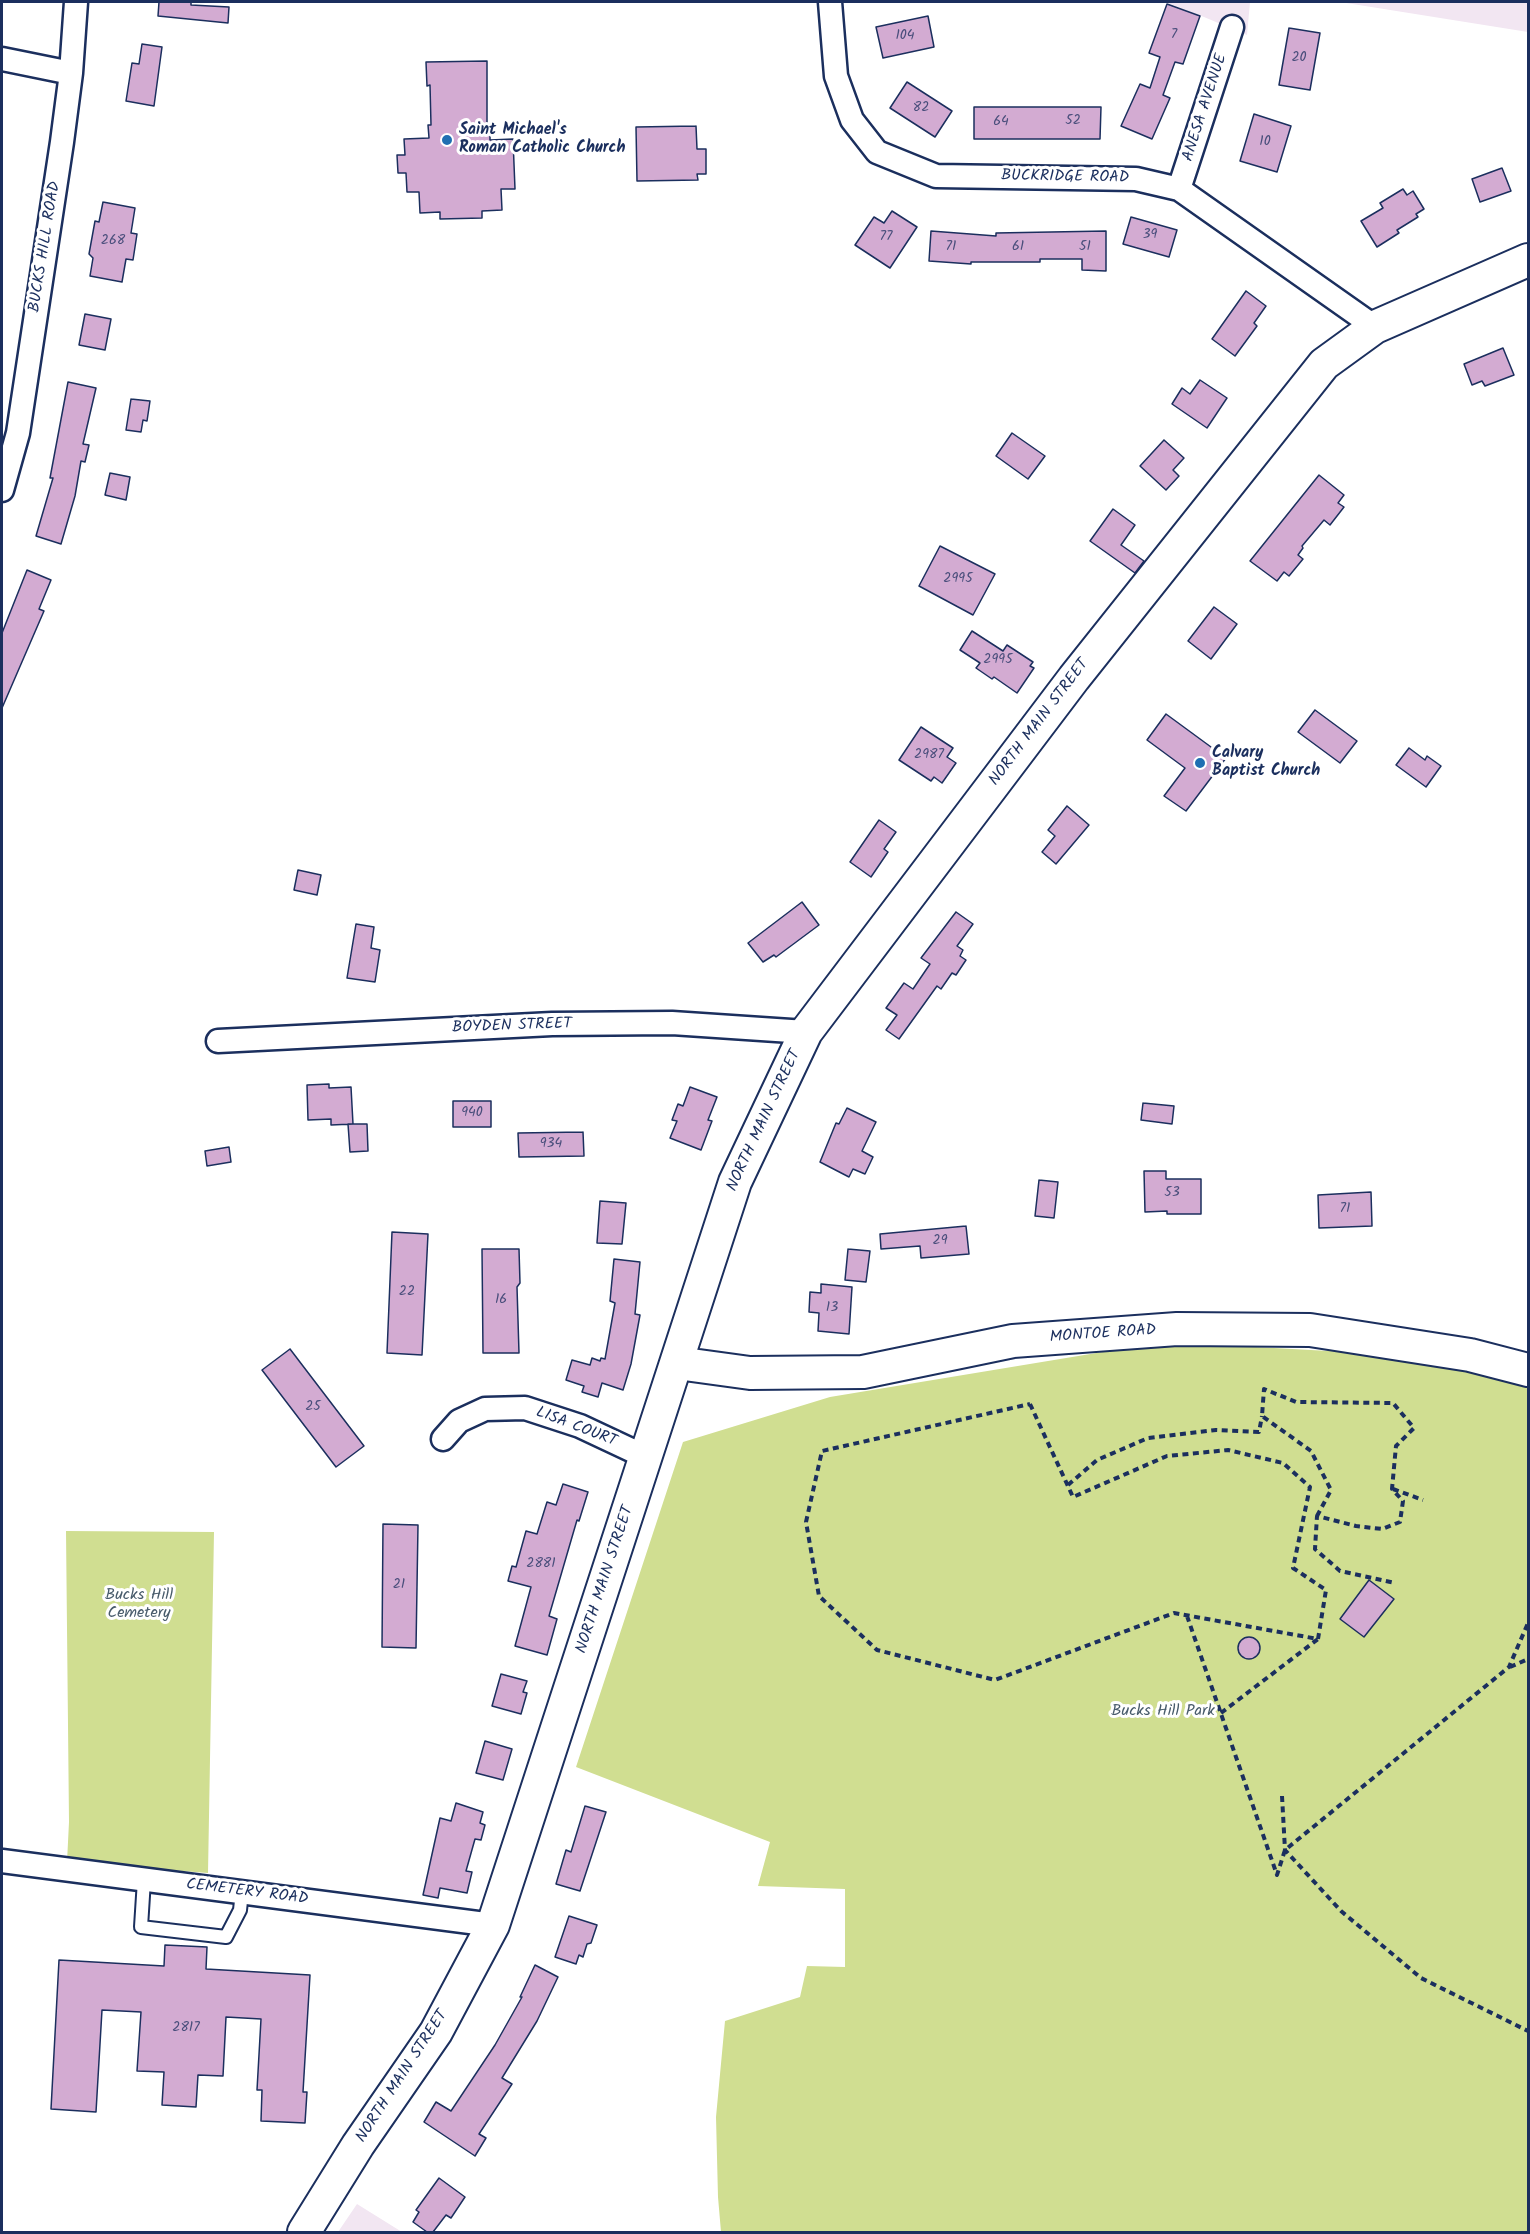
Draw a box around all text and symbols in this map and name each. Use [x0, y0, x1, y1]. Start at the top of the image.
house number: 7 [1171, 28, 1177, 44]
house number: 104 [895, 29, 915, 45]
house number: 20 [1291, 51, 1307, 67]
street label: ANESA AVENUE [1180, 52, 1232, 164]
house number: 82 [913, 101, 929, 117]
house number: 52 [1065, 114, 1081, 130]
house number: 64 [993, 115, 1009, 131]
place label: Saint Michael's Roman Catholic Church [459, 121, 625, 159]
marker: Saint Michael's Roman Catholic Church [440, 133, 454, 147]
house number: 10 [1259, 135, 1271, 151]
street label: BUCKRIDGE ROAD [1001, 167, 1129, 189]
street label: BUCKS HILL ROAD [26, 180, 66, 314]
house number: 39 [1143, 228, 1157, 244]
house number: 77 [880, 230, 892, 246]
house number: 268 [101, 234, 125, 250]
house number: 71 [946, 240, 956, 256]
house number: 61 [1012, 240, 1024, 256]
house number: 51 [1079, 240, 1091, 256]
house number: 2995 [943, 572, 973, 588]
house number: 2995 [983, 653, 1013, 669]
street label: NORTH MAIN STREET [986, 656, 1094, 790]
place label: Calvary Baptist Church [1212, 744, 1320, 782]
house number: 2987 [914, 748, 944, 764]
marker: Calvary Baptist Church [1193, 756, 1207, 770]
street label: BOYDEN STREET [452, 1015, 572, 1039]
street label: NORTH MAIN STREET [724, 1047, 806, 1195]
house number: 940 [461, 1106, 483, 1122]
house number: 934 [540, 1137, 562, 1153]
house number: 53 [1164, 1186, 1180, 1202]
house number: 71 [1340, 1202, 1350, 1218]
house number: 29 [933, 1234, 947, 1250]
house number: 22 [399, 1285, 415, 1301]
house number: 16 [495, 1293, 507, 1309]
house number: 13 [826, 1301, 838, 1317]
street label: MONTOE ROAD [1049, 1322, 1157, 1348]
house number: 25 [305, 1400, 321, 1416]
street label: LISA COURT [533, 1404, 619, 1452]
street label: NORTH MAIN STREET [573, 1504, 639, 1656]
house number: 2881 [526, 1557, 556, 1573]
house number: 21 [393, 1578, 405, 1594]
park label: Bucks Hill Cemetery [105, 1586, 173, 1624]
park label: Bucks Hill Park [1111, 1702, 1215, 1722]
street label: CEMETERY ROAD [185, 1876, 309, 1910]
street label: NORTH MAIN STREET [353, 2007, 453, 2147]
house number: 2817 [172, 2021, 200, 2037]

